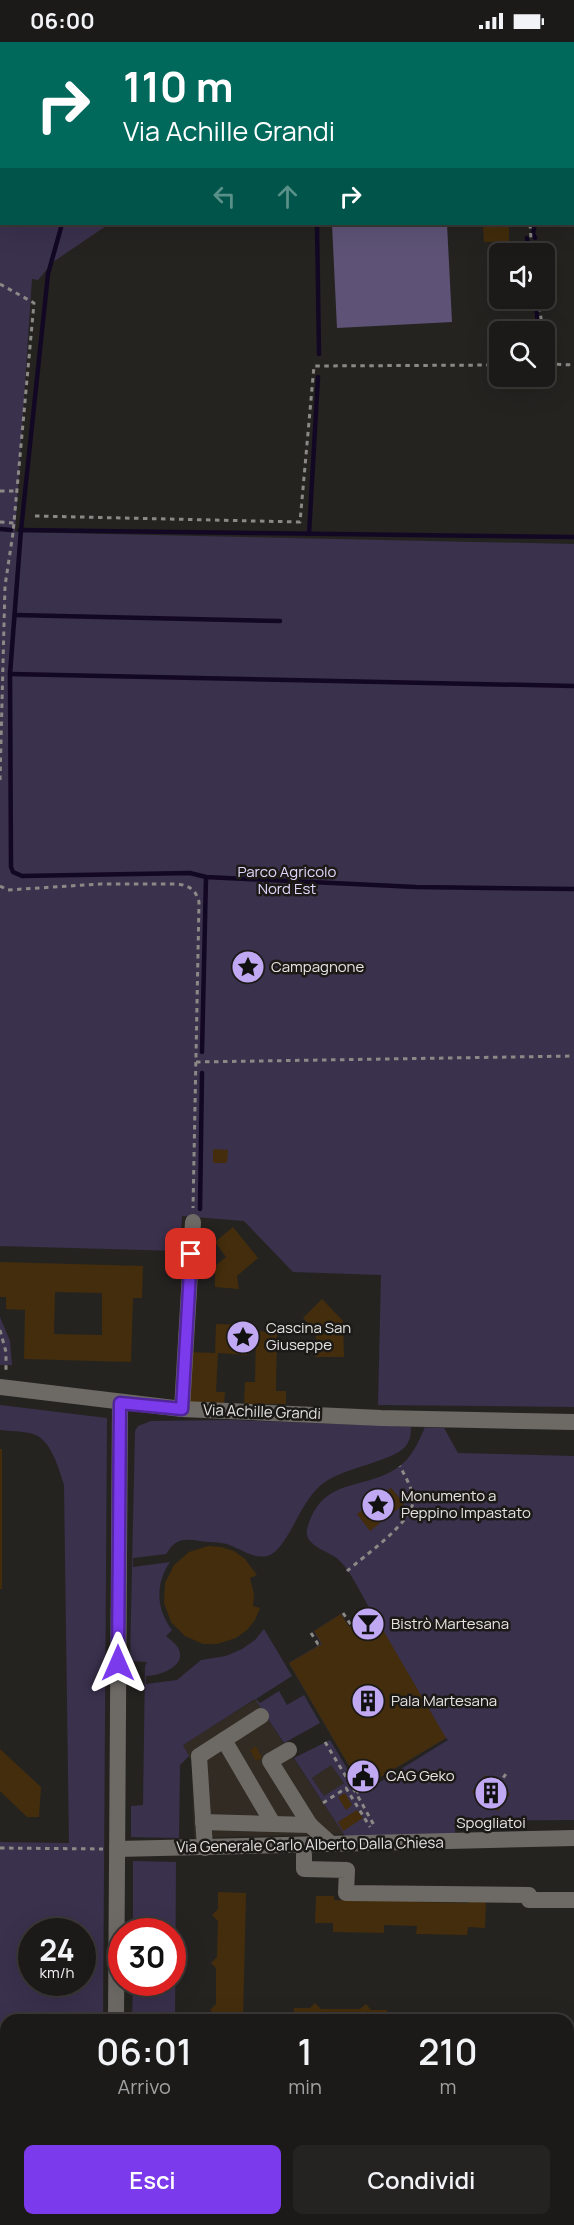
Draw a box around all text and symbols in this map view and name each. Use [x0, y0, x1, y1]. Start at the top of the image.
text: 06:00 [30, 6, 95, 36]
text: 110 m [123, 57, 234, 115]
icon: right [24, 66, 102, 144]
text: Via Achille Grandi [123, 112, 335, 149]
icon: left [208, 180, 241, 213]
icon: ahead [271, 180, 304, 213]
icon: right [334, 180, 367, 213]
map controls [489, 243, 555, 387]
button: sound [489, 243, 555, 309]
button: search [489, 321, 555, 387]
park label: Parco Agricolo Nord Est [238, 861, 337, 899]
place icon: Campagnone [230, 949, 266, 985]
place label: Campagnone [271, 956, 364, 977]
pin [165, 1228, 216, 1279]
icon: arrive [174, 1237, 207, 1270]
place label: Cascina San Giuseppe [266, 1317, 351, 1355]
place icon: Cascina San Giuseppe [225, 1319, 261, 1355]
street label: Via Achille Grandi [203, 1399, 321, 1424]
place label: Monumento a Peppino Impastato [401, 1485, 531, 1523]
place icon: Monumento a Peppino Impastato [360, 1487, 396, 1523]
bar icon: Bistrò Martesana [350, 1606, 386, 1642]
place label: Bistrò Martesana [391, 1613, 509, 1634]
position arrow [86, 1631, 150, 1695]
building icon: Pala Martesana [350, 1683, 386, 1719]
place label: Pala Martesana [391, 1690, 497, 1711]
public building icon: CAG Geko [345, 1758, 381, 1794]
place label: CAG Geko [386, 1765, 455, 1786]
building icon: Spogliatoi [473, 1775, 509, 1811]
place label: Spogliatoi [456, 1812, 526, 1833]
street label: Via Generale Carlo Alberto Dalla Chiesa [176, 1832, 444, 1857]
speed limit sign: 30 [108, 1918, 186, 1996]
text: 24 [39, 1929, 75, 1970]
text: km/h [40, 1962, 74, 1983]
text: 06:01 [96, 2027, 192, 2076]
text: 1 [297, 2027, 313, 2076]
text: 210 [418, 2027, 478, 2076]
text: Arrivo [117, 2073, 171, 2100]
text: min [288, 2073, 322, 2100]
text: m [439, 2073, 456, 2100]
button: Esci [24, 2145, 281, 2214]
button: Condividi [293, 2145, 550, 2214]

